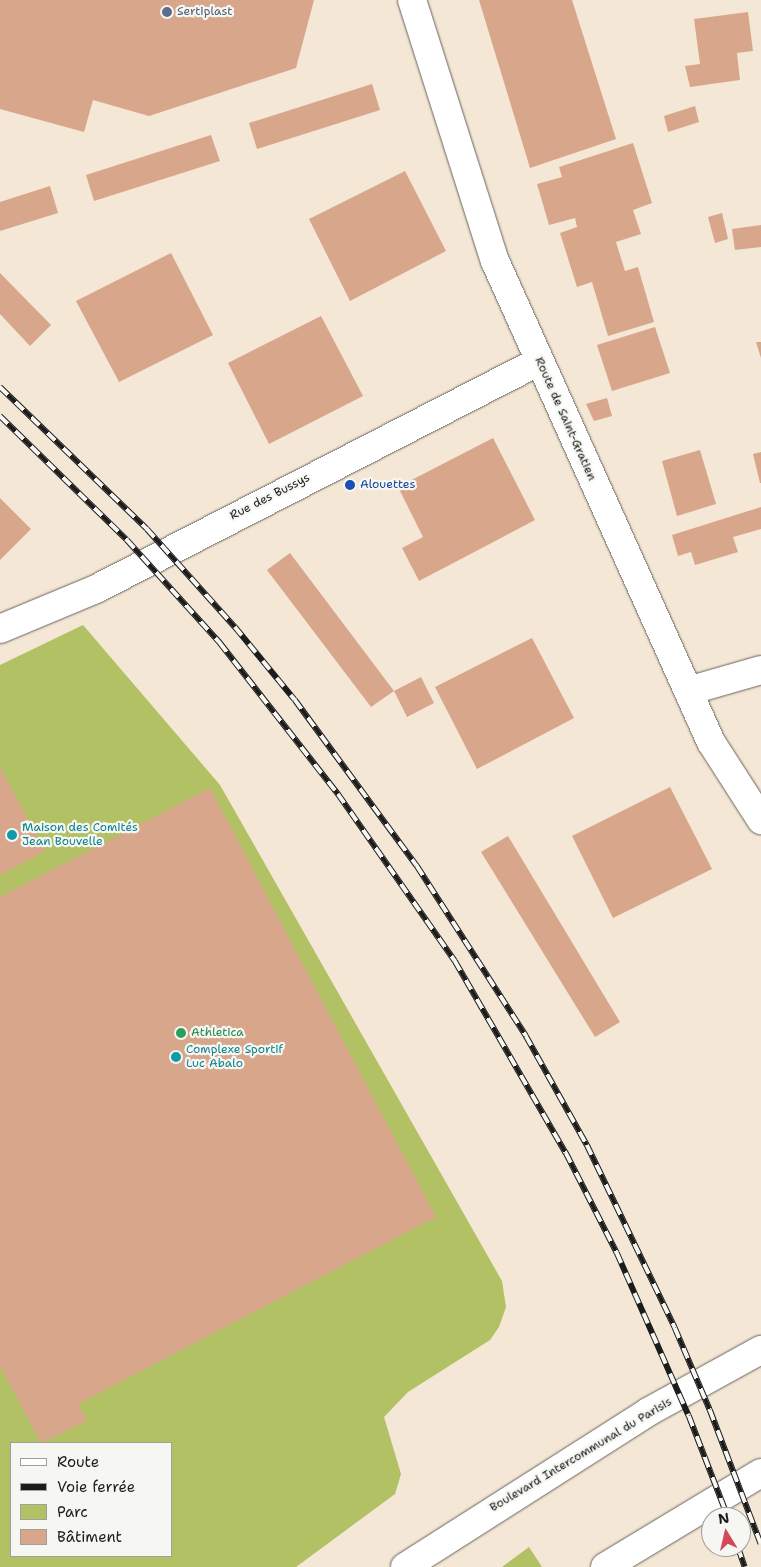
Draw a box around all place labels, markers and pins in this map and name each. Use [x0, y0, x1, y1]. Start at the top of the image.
place label: Sertiplast [177, 5, 232, 19]
marker: Sertiplast [161, 6, 173, 18]
place label: Alouettes [360, 478, 415, 492]
marker: Alouettes [344, 479, 356, 491]
place label: Maison des Comités Jean Bouvelle [22, 821, 138, 849]
marker: Maison des Comités Jean Bouvelle [6, 829, 18, 841]
place label: Athletica [191, 1026, 244, 1040]
marker: Athletica [175, 1027, 187, 1039]
place label: Complexe Sportif Luc Abalo [186, 1043, 283, 1071]
marker: Complexe Sportif Luc Abalo [170, 1051, 182, 1063]

